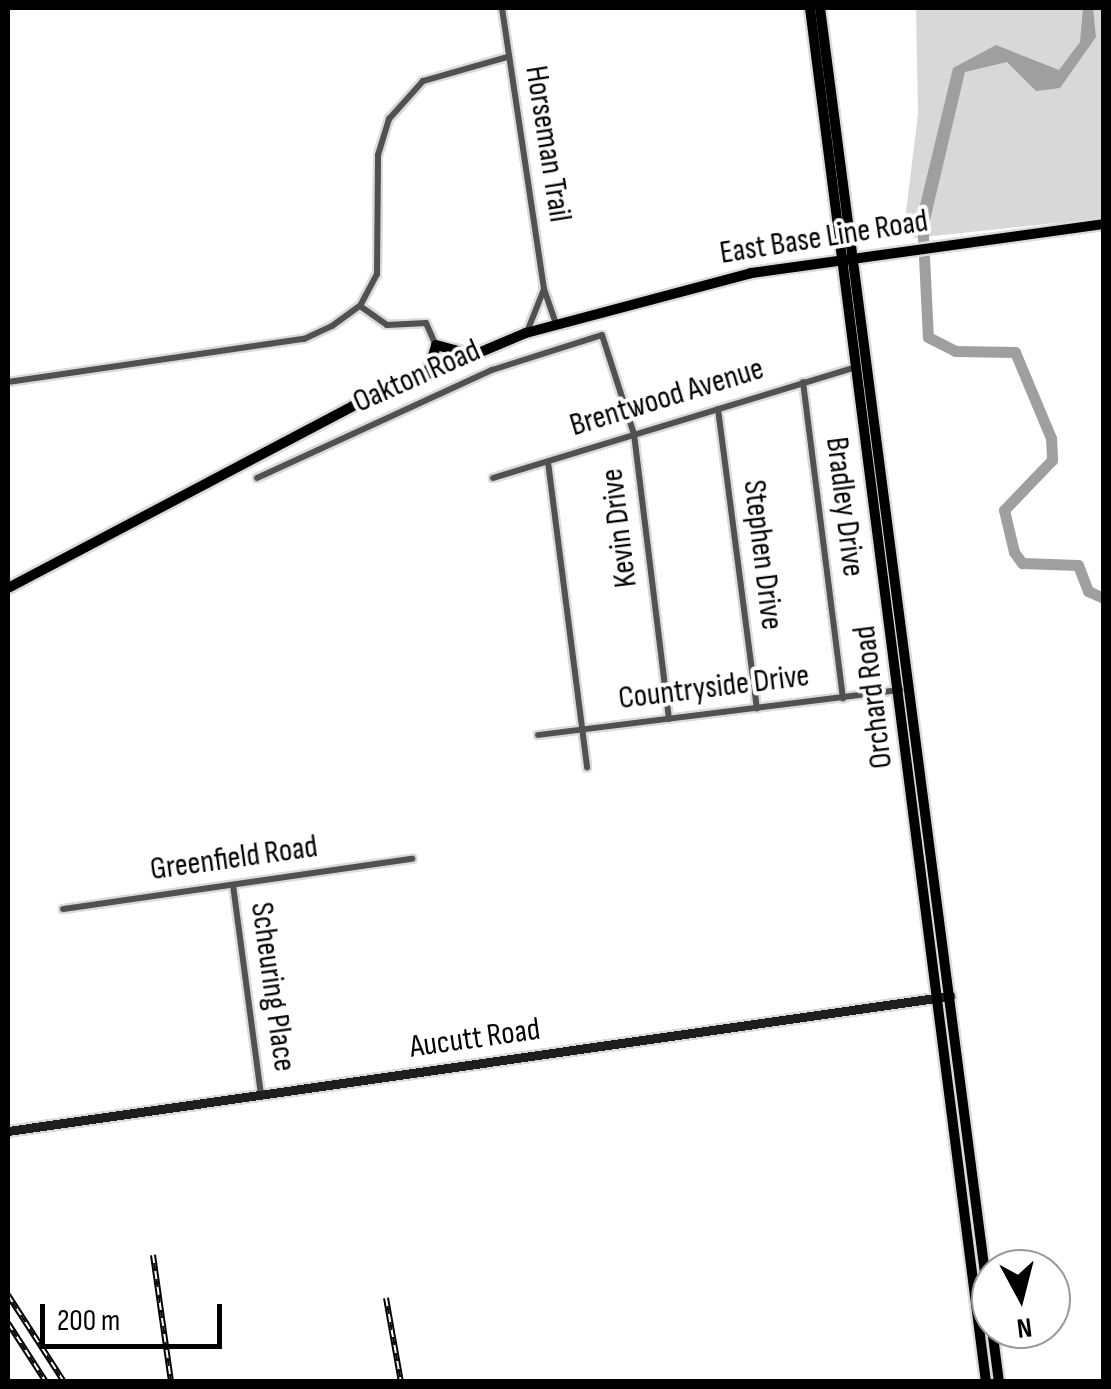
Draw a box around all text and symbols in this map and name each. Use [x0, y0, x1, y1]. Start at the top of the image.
street label: Horseman Trail [516, 63, 578, 225]
street label: East Base Line Road [717, 203, 931, 273]
street label: Oakton Road [348, 332, 486, 422]
street label: Brentwood Avenue [565, 350, 769, 446]
street label: Bradley Drive [816, 435, 872, 579]
street label: Kevin Drive [594, 466, 646, 590]
street label: Stephen Drive [734, 478, 790, 632]
street label: Orchard Road [846, 623, 902, 771]
street label: Countryside Drive [616, 657, 812, 719]
street label: Greenfield Road [148, 828, 320, 890]
street label: Scheuring Place [241, 900, 303, 1074]
street label: Aucutt Road [407, 1011, 543, 1067]
north arrow [971, 1249, 1071, 1349]
scale bar [45, 1284, 228, 1346]
text: 200 m [57, 1303, 120, 1339]
text: N [1015, 1310, 1034, 1345]

